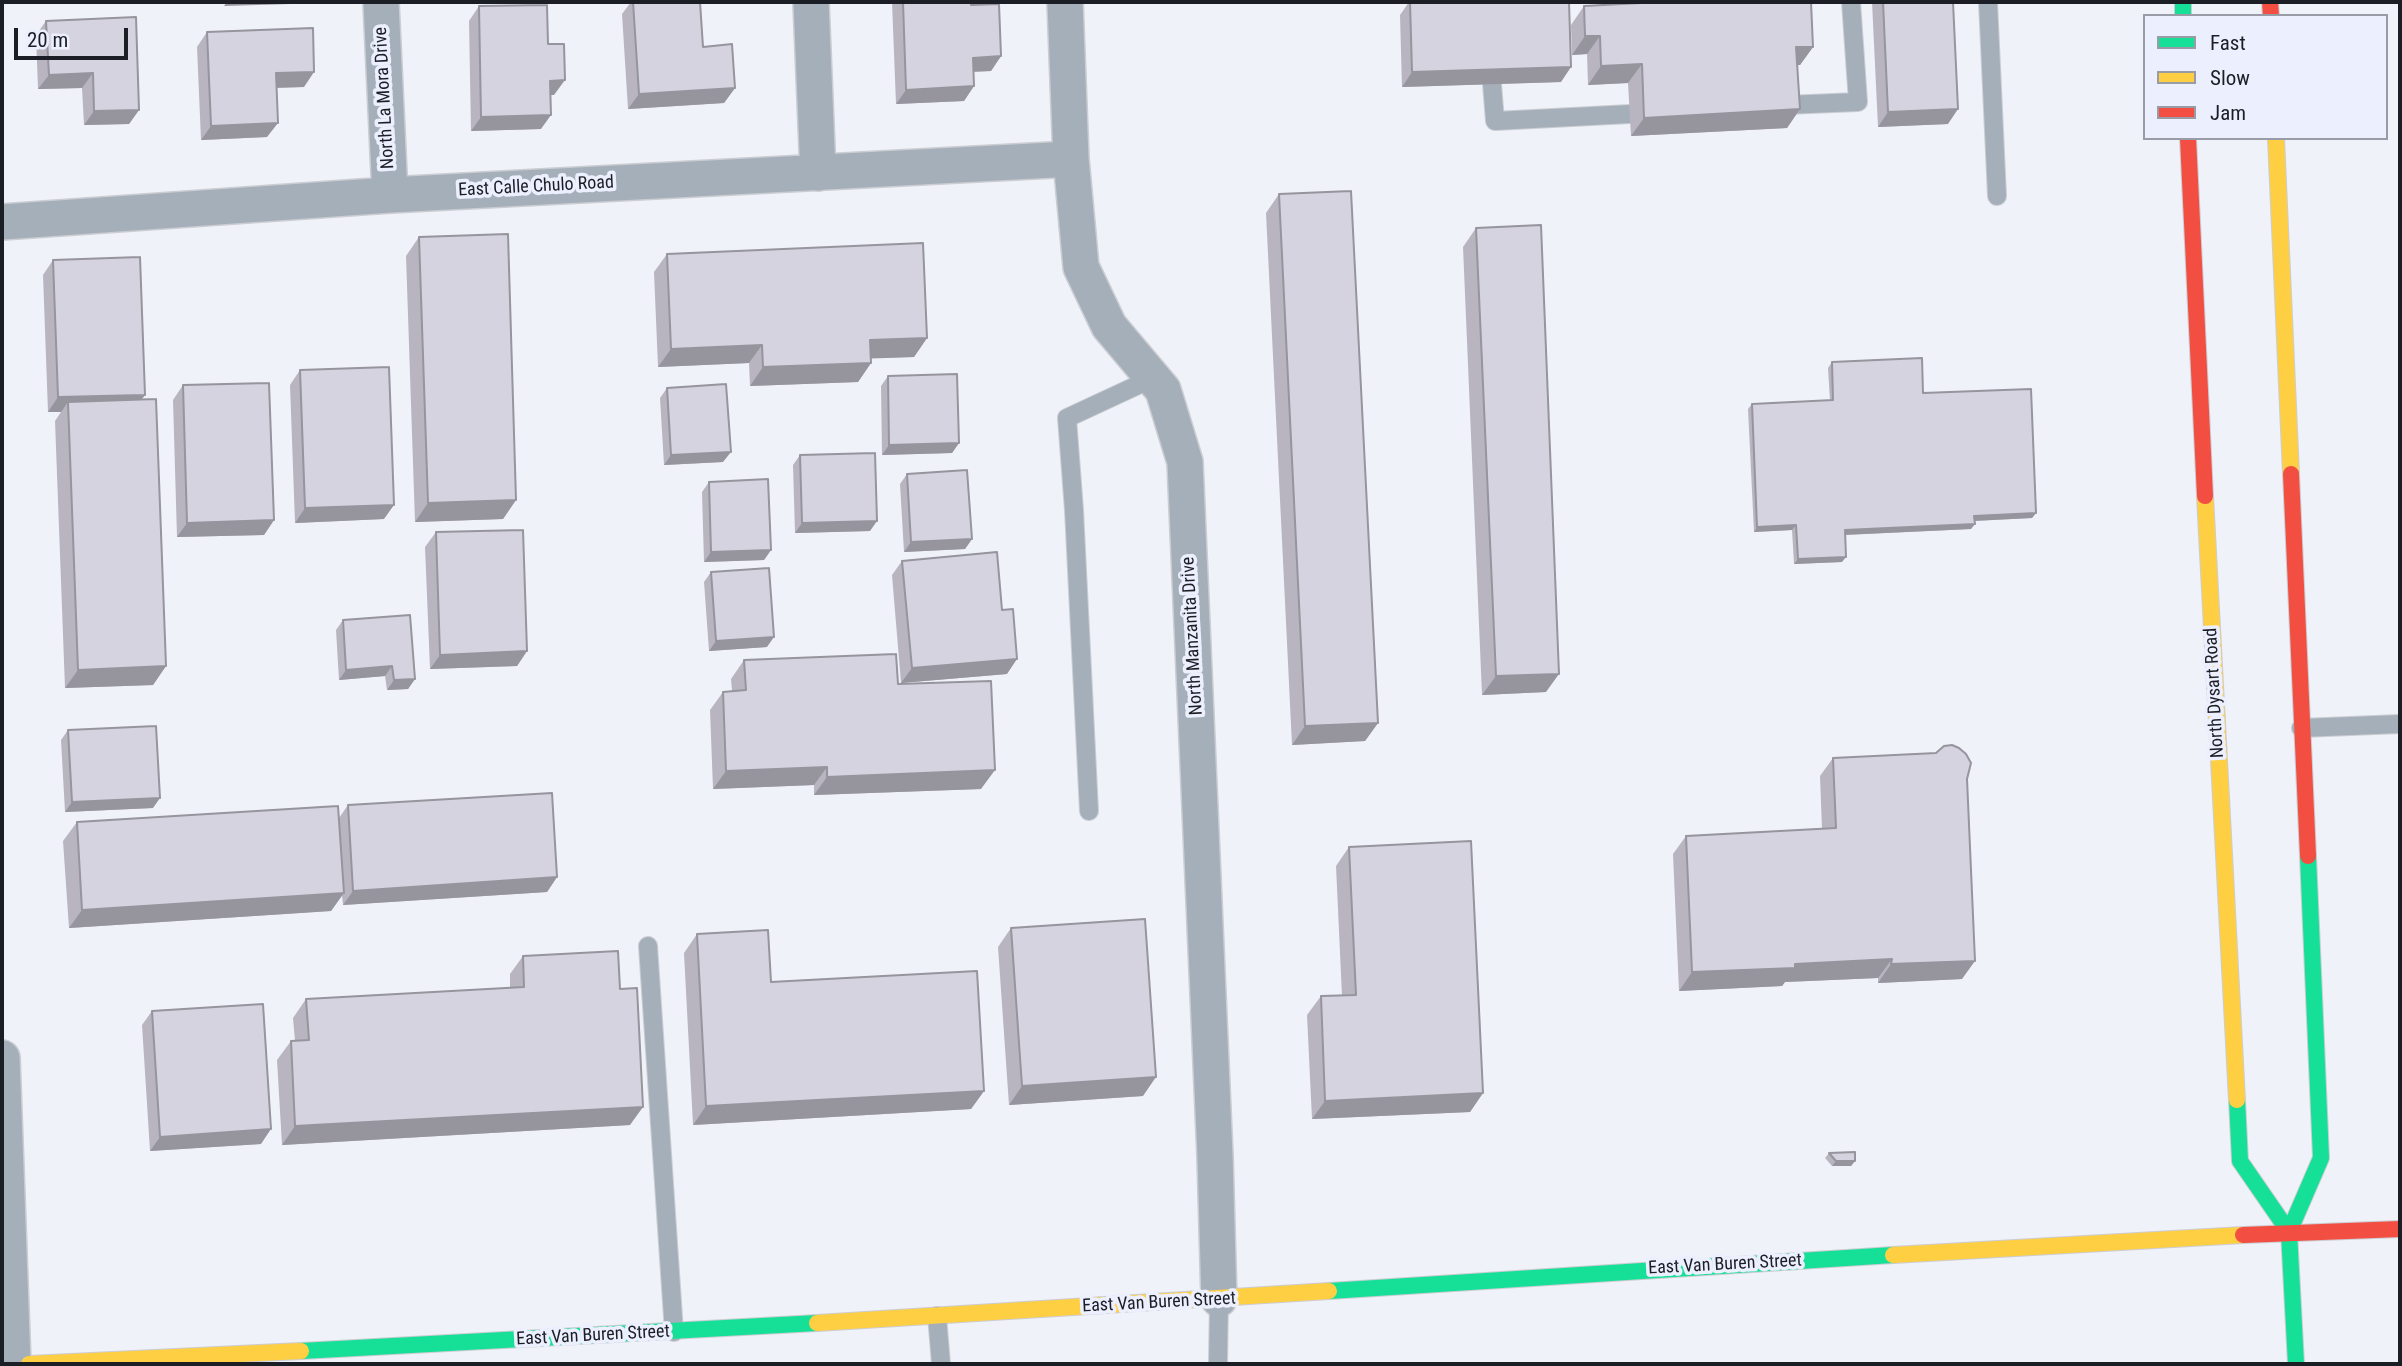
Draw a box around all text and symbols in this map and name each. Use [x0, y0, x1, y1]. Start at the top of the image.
scale bar [18, 14, 131, 58]
legend [2143, 14, 2388, 140]
street label: North La Mora Drive [370, 27, 400, 169]
text: 20 m [27, 28, 68, 52]
text: Fast [2210, 31, 2246, 55]
text: Slow [2210, 66, 2250, 90]
text: Jam [2210, 101, 2246, 125]
street label: East Calle Chulo Road [458, 172, 614, 202]
street label: North Manzanita Drive [1178, 556, 1208, 716]
street label: North Dysart Road [2201, 627, 2229, 759]
street label: East Van Buren Street [1648, 1250, 1802, 1280]
street label: East Van Buren Street [1082, 1288, 1236, 1318]
street label: East Van Buren Street [516, 1321, 670, 1351]

